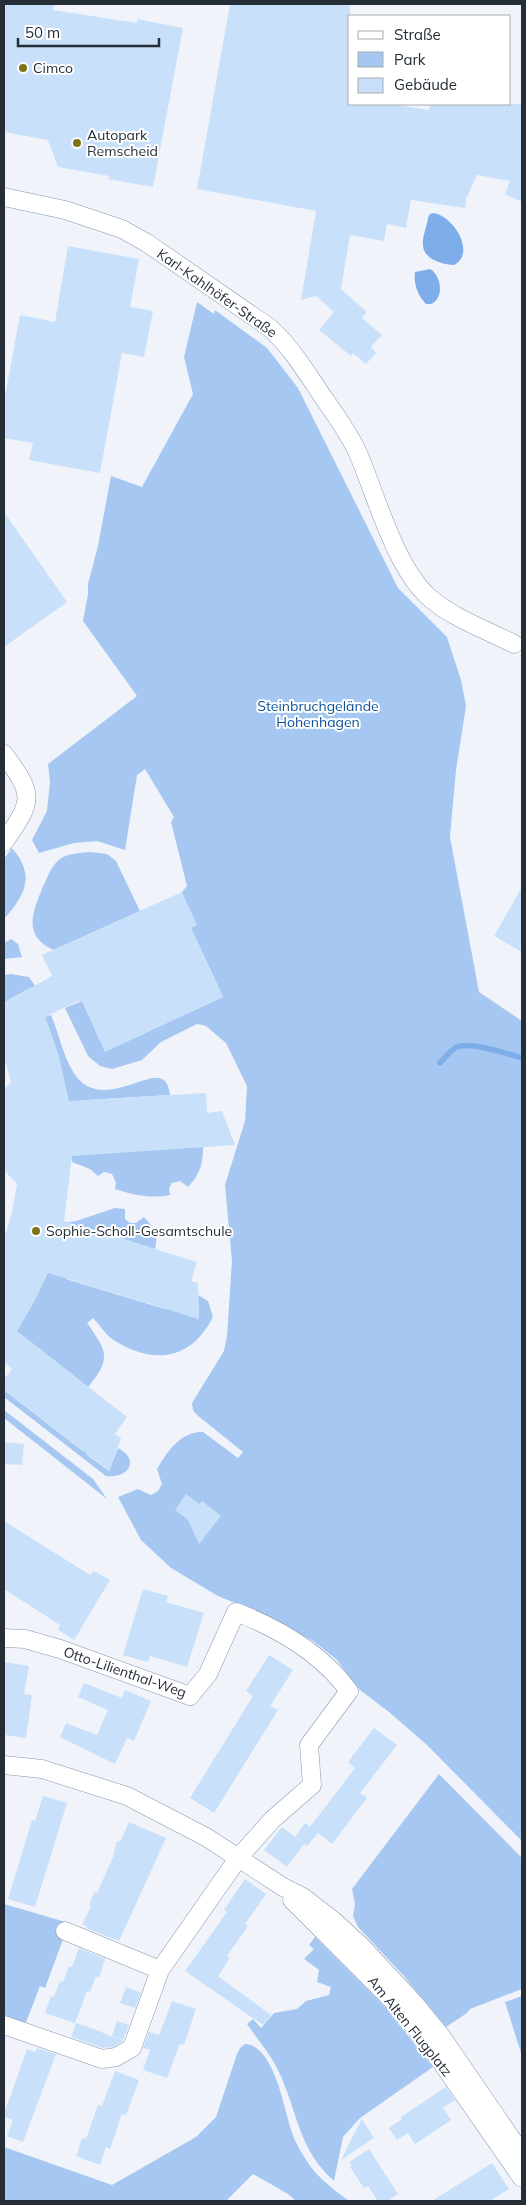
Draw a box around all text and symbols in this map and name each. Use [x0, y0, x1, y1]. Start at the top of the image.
scale bar [18, 15, 159, 47]
legend [348, 15, 511, 105]
text: 50 m [25, 23, 60, 42]
text: Straße [394, 25, 441, 44]
text: Park [394, 50, 426, 69]
place label: Cimco [33, 59, 73, 77]
marker: Cimco [17, 62, 29, 74]
text: Gebäude [394, 75, 457, 94]
place label: Autopark Remscheid [87, 126, 158, 160]
marker: Autopark Remscheid [71, 137, 83, 149]
street label: Karl-Kahlhöfer-Straße [153, 245, 281, 341]
park label: Steinbruchgelände Hohenhagen [257, 697, 379, 731]
place label: Sophie-Scholl-Gesamtschule [46, 1222, 232, 1240]
marker: Sophie-Scholl-Gesamtschule [30, 1225, 42, 1237]
street label: Otto-Lilienthal-Weg [61, 1642, 189, 1702]
street label: Am Alten Flugplatz [364, 1972, 456, 2080]

